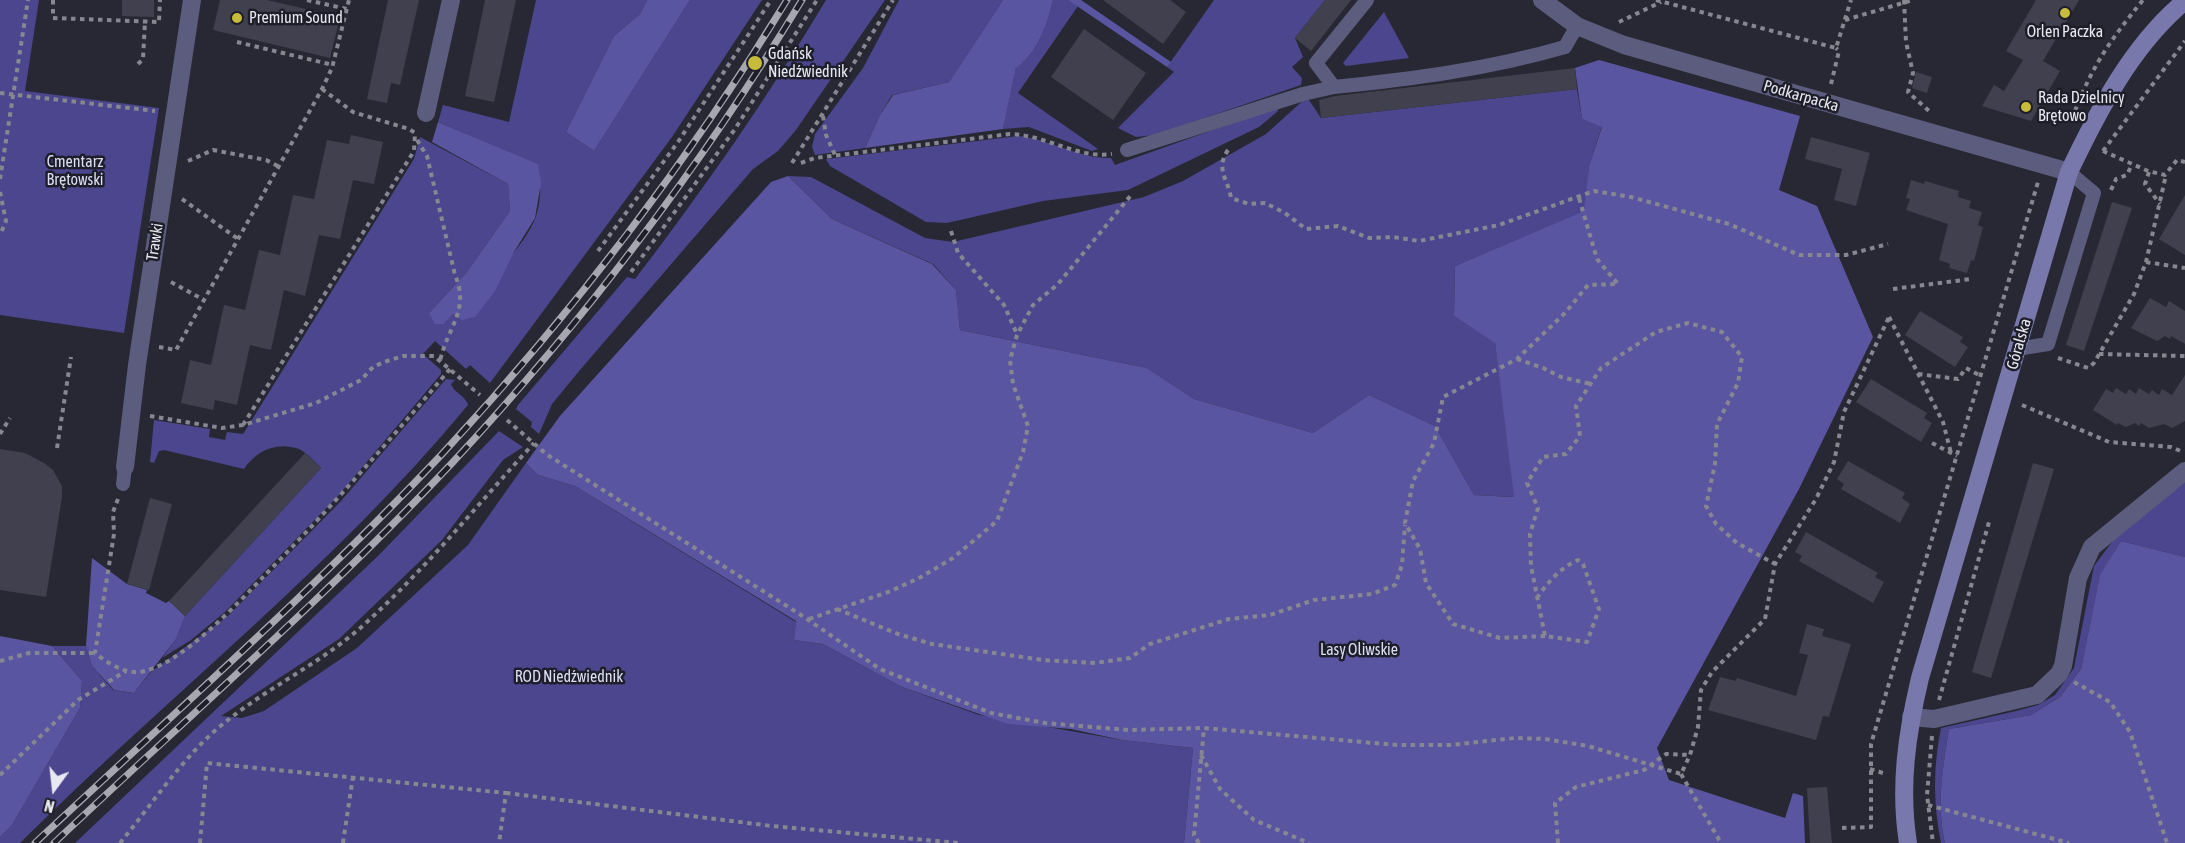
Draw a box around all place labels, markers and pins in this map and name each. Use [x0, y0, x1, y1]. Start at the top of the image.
marker: Orlen Paczka [2058, 6, 2072, 20]
place label: Premium Sound [249, 8, 343, 28]
marker: Premium Sound [230, 11, 244, 25]
place label: Orlen Paczka [2027, 22, 2103, 42]
place label: Gdańsk Niedźwiednik [768, 44, 848, 82]
marker: Gdańsk Niedźwiednik [746, 54, 764, 72]
place label: Rada Dzielnicy Brętowo [2038, 88, 2125, 126]
marker: Rada Dzielnicy Brętowo [2019, 100, 2033, 114]

